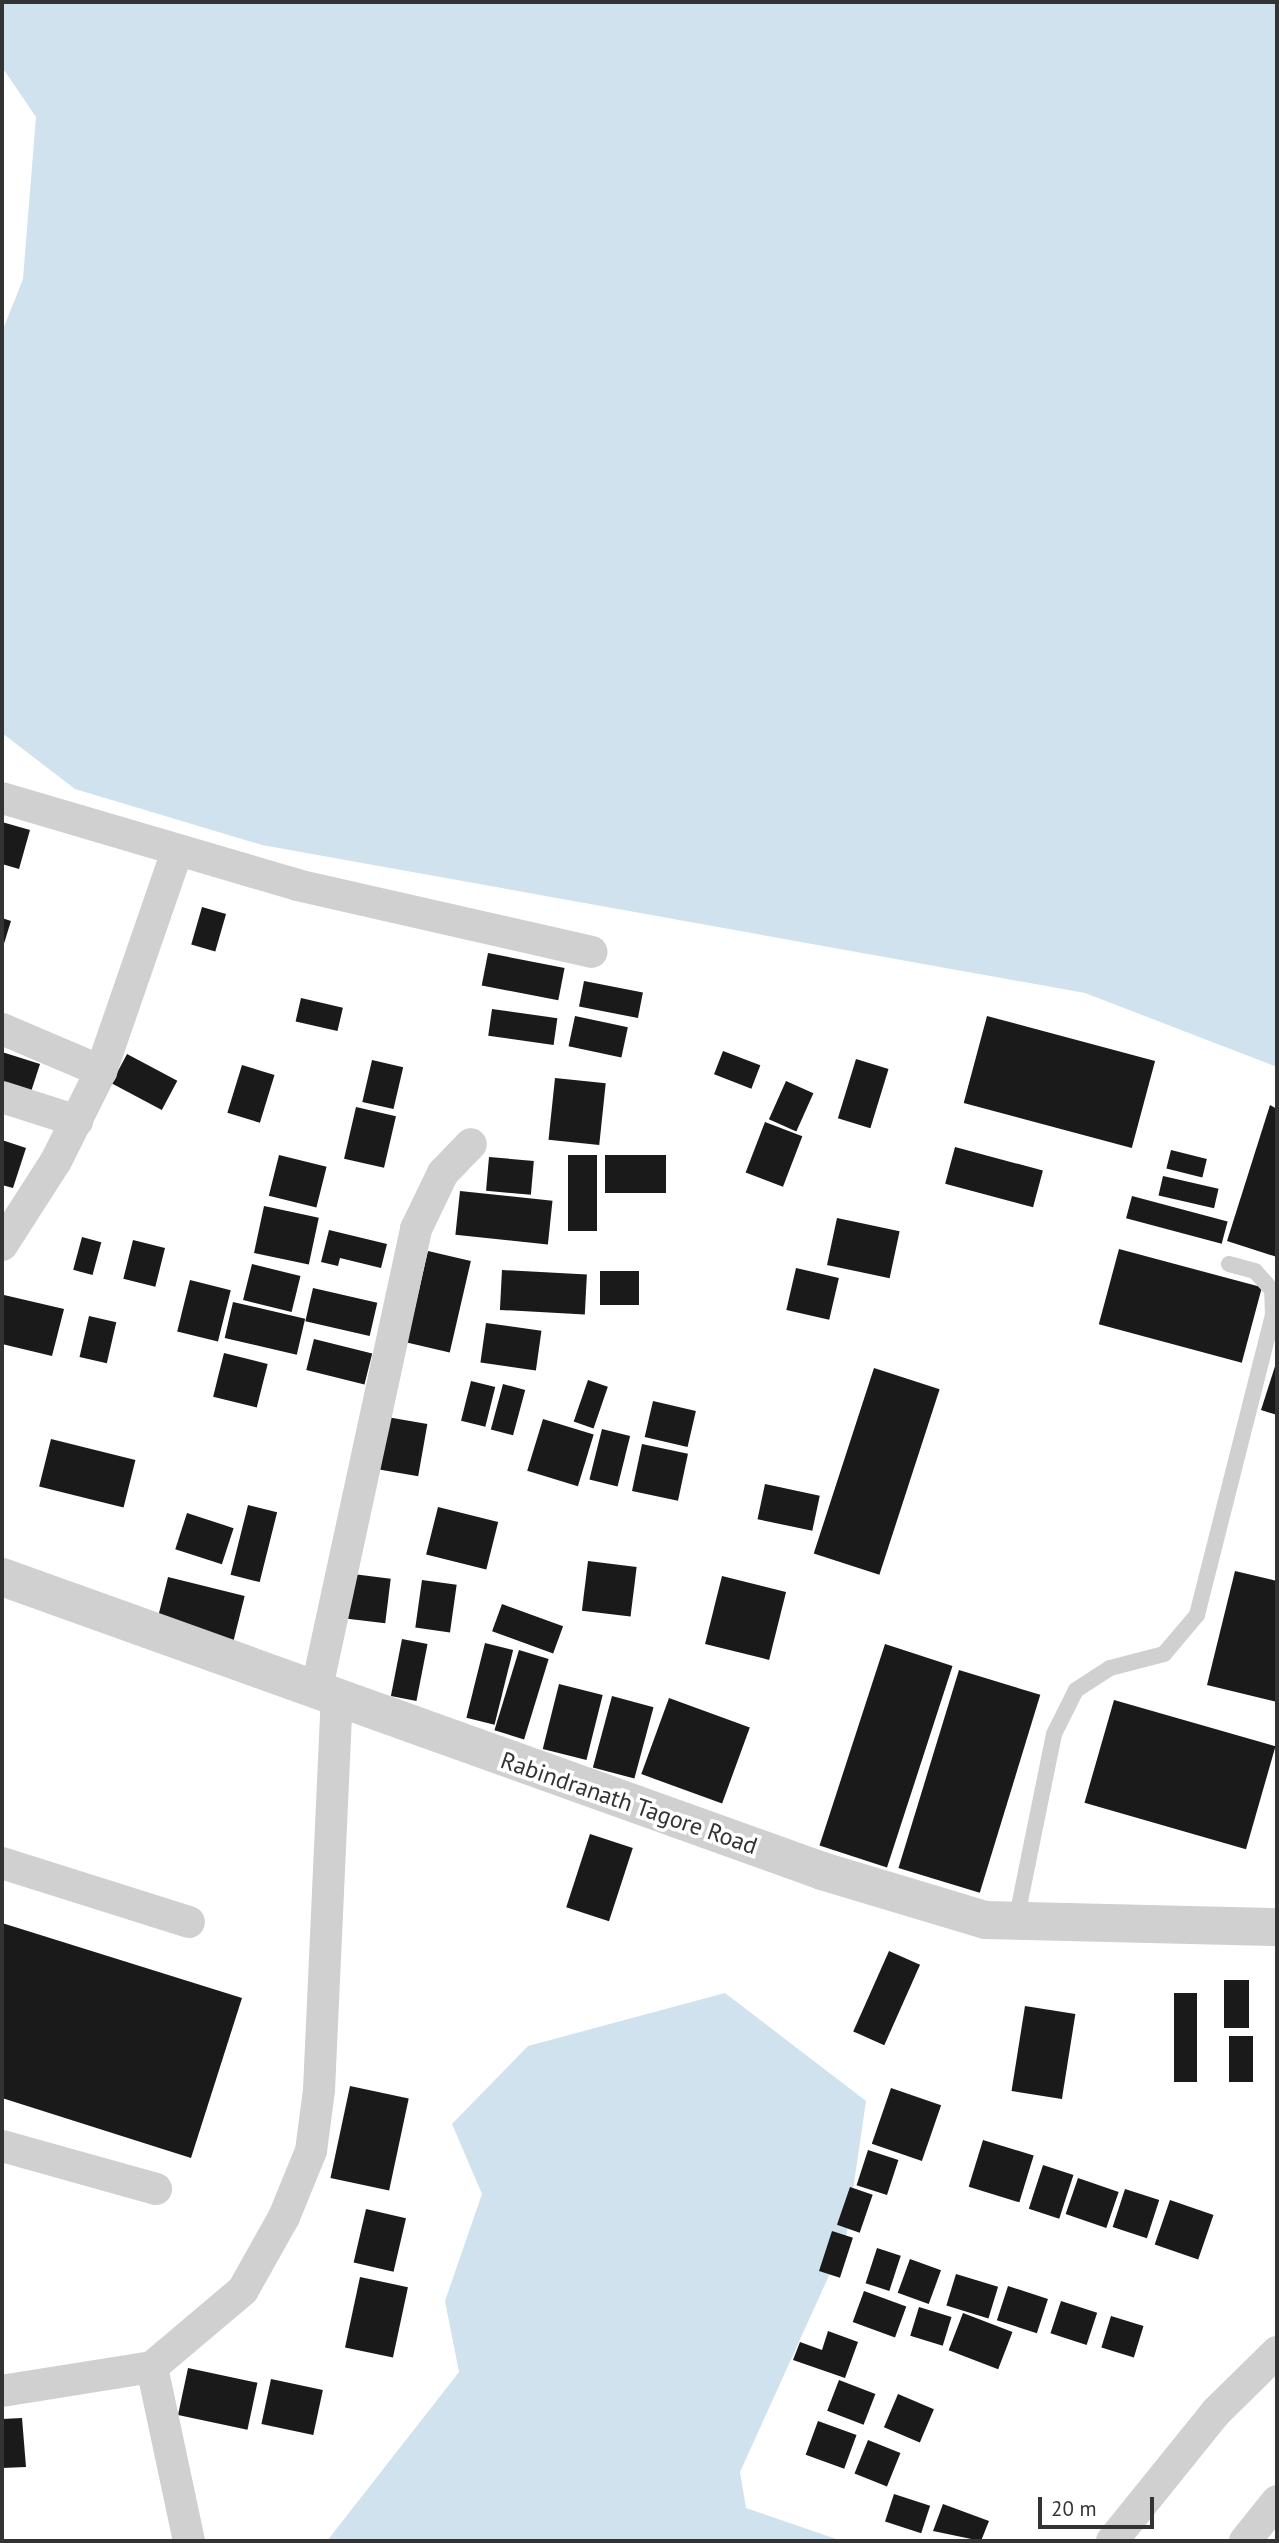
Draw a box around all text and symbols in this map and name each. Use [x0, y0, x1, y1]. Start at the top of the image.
street label: Rabindranath Tagore Road [497, 1745, 761, 1861]
scale bar [1041, 2484, 1156, 2528]
text: 20 m [1051, 2495, 1097, 2522]

